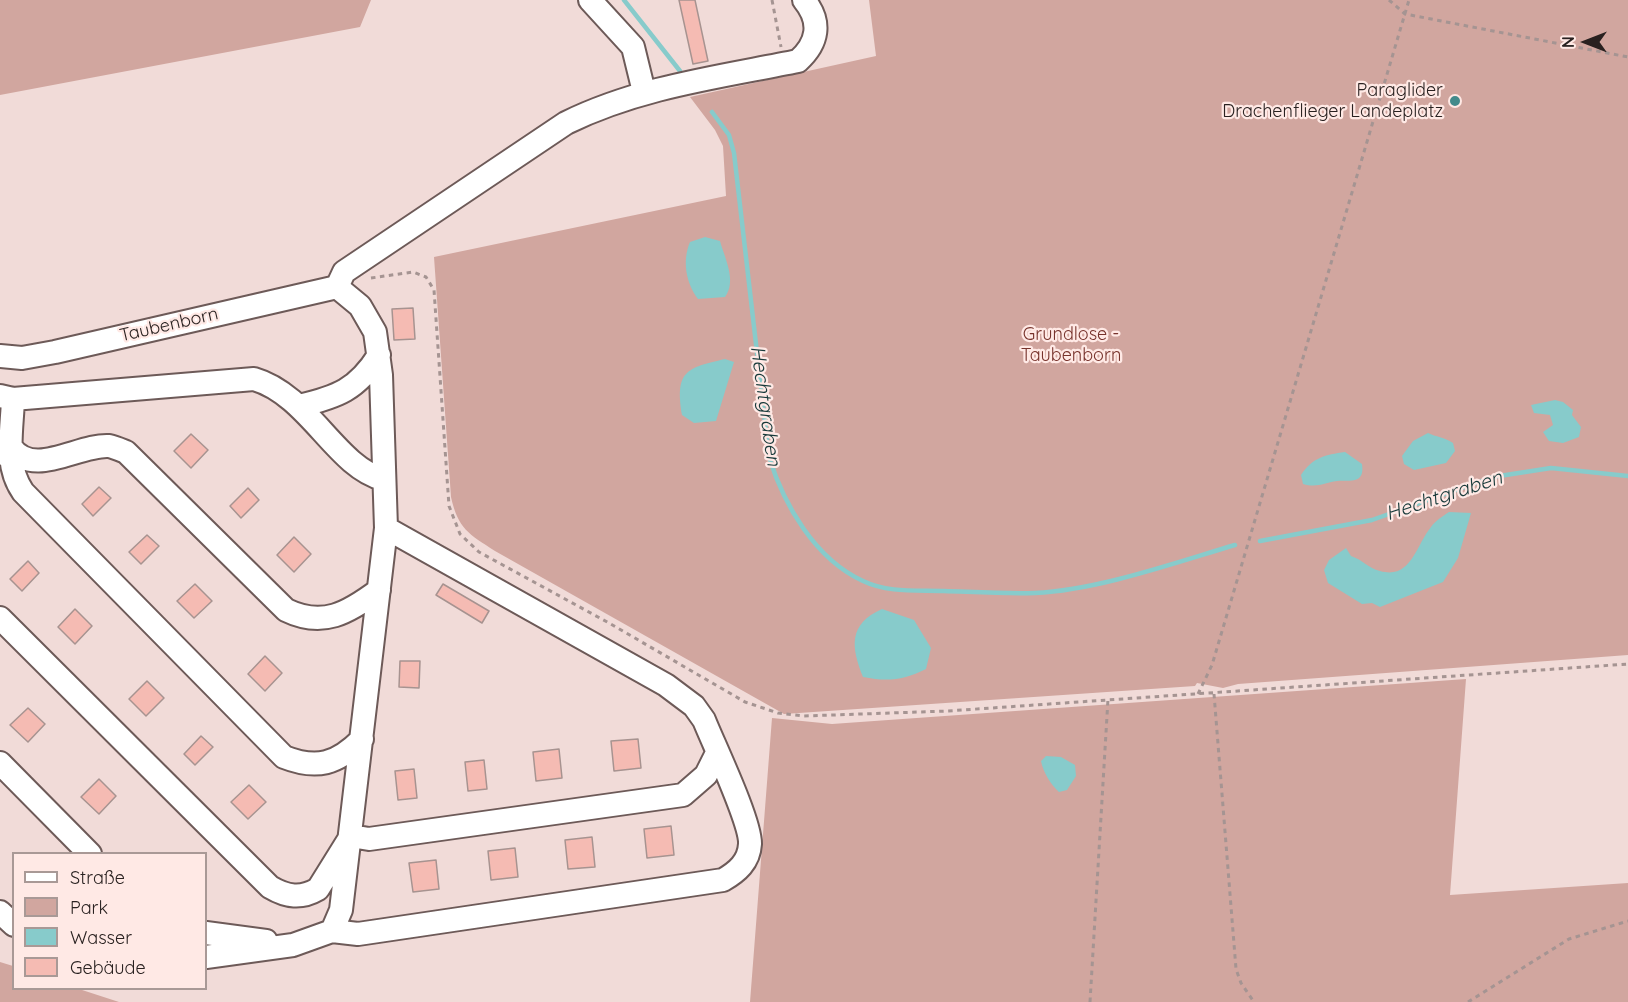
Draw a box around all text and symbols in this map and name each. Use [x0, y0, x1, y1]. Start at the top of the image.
north arrow [1556, 12, 1616, 72]
text: N [1558, 36, 1578, 48]
place label: Paraglider Drachenflieger Landeplatz [1222, 80, 1443, 122]
marker: Paraglider Drachenflieger Landeplatz [1448, 94, 1462, 108]
street label: Taubenborn [118, 303, 220, 347]
park label: Grundlose - Taubenborn [1021, 324, 1121, 366]
water label: Hechtgraben [745, 344, 785, 468]
water label: Hechtgraben [1383, 466, 1505, 526]
legend [12, 852, 207, 990]
text: Straße [70, 866, 125, 889]
text: Park [70, 896, 108, 919]
text: Wasser [70, 926, 132, 949]
text: Gebäude [70, 956, 146, 979]

